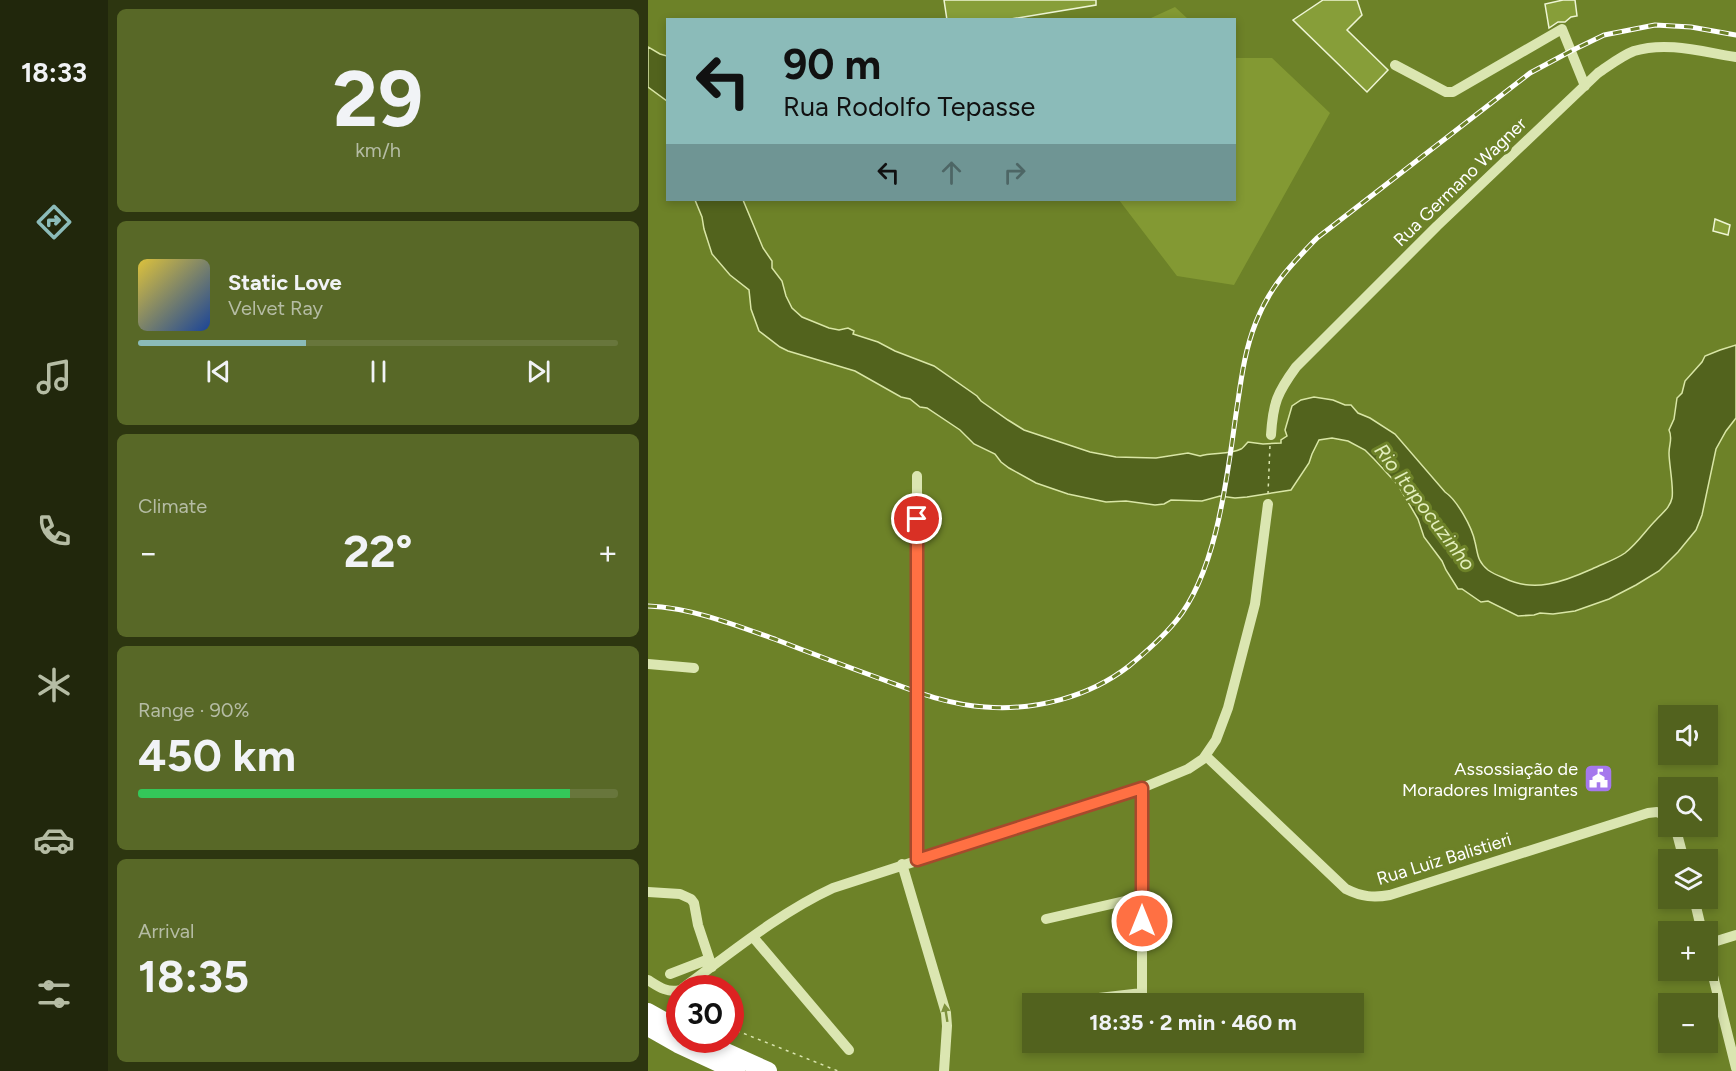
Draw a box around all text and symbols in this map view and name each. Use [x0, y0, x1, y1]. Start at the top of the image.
text: 90 m [783, 39, 881, 90]
icon: left [684, 42, 762, 120]
text: 29 [333, 52, 423, 146]
text: 18:33 [21, 56, 87, 89]
text: Rua Rodolfo Tepasse [783, 90, 1035, 123]
street label: Rua Germano Wagner [1389, 113, 1531, 251]
text: km/h [355, 138, 401, 162]
icon: left [872, 156, 905, 189]
icon: ahead [935, 156, 968, 189]
icon: right [998, 156, 1031, 189]
icon: directions [33, 201, 75, 243]
text: Static Love [228, 269, 342, 296]
text: Velvet Ray [228, 296, 323, 320]
icon: previous [202, 355, 235, 388]
icon: pause [362, 355, 395, 388]
icon: next [522, 355, 555, 388]
icon: music [33, 356, 75, 398]
water label: Rio Itapocuzinho [1370, 439, 1481, 575]
pin [891, 493, 942, 544]
text: Climate [138, 494, 207, 518]
icon: arrive [900, 502, 933, 535]
icon: phone [33, 510, 75, 552]
text: 22° [343, 524, 413, 578]
text: − [138, 533, 159, 572]
text: + [597, 533, 618, 572]
icon: climate [33, 664, 75, 706]
text: Range · 90% [138, 698, 249, 722]
map controls [1658, 705, 1718, 1053]
button: sound [1658, 705, 1718, 765]
text: 450 km [138, 728, 296, 782]
place label: Assossiação de Moradores Imigrantes [1402, 758, 1578, 801]
public building icon: Assossiação de Moradores Imigrantes [1583, 763, 1615, 795]
button: search [1658, 777, 1718, 837]
icon: car [33, 819, 75, 861]
street label: Rua Luiz Balistieri [1374, 828, 1514, 890]
button: layers [1658, 849, 1718, 909]
position arrow [1110, 889, 1174, 953]
text: Arrival [138, 919, 194, 943]
button: + [1658, 921, 1718, 981]
text: 18:35 [138, 949, 249, 1003]
icon: filters [33, 973, 75, 1015]
speed limit sign: 30 [666, 975, 744, 1053]
button: − [1658, 993, 1718, 1053]
one-way arrow [941, 1003, 950, 1022]
text: 18:35 · 2 min · 460 m [1089, 1009, 1297, 1036]

